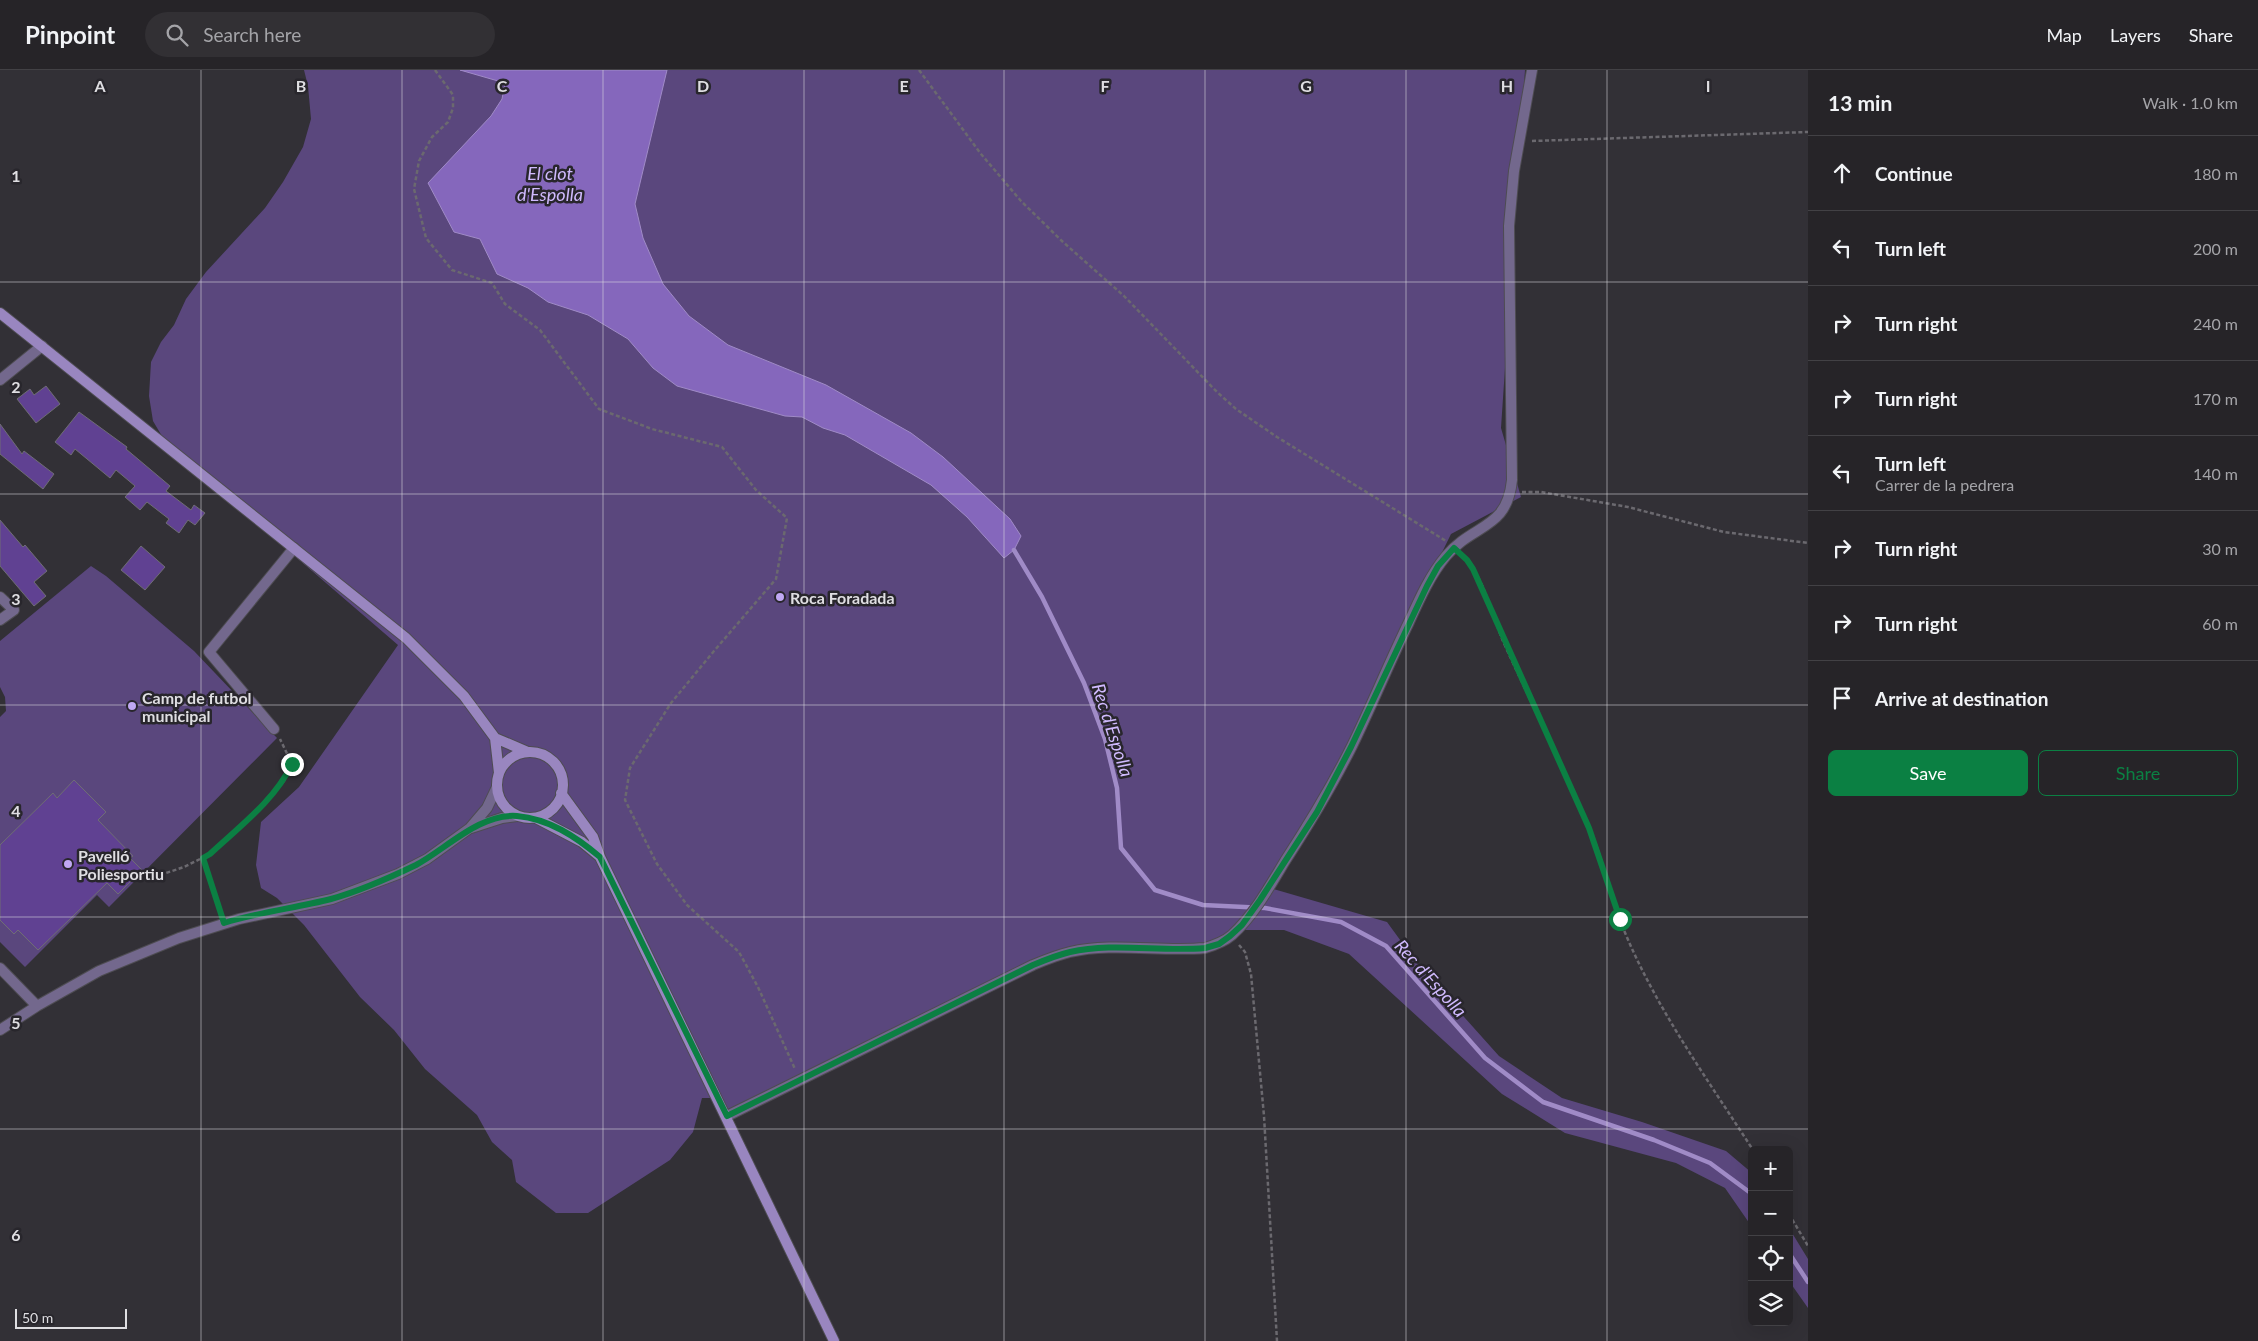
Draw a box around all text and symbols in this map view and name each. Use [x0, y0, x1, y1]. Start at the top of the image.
search box [145, 12, 495, 57]
text: Pinpoint [25, 20, 115, 49]
icon: search [163, 21, 191, 49]
text: Search here [203, 23, 301, 46]
text: Map [2046, 24, 2082, 46]
text: Layers [2110, 24, 2161, 46]
text: Share [2189, 24, 2233, 46]
text: A [93, 76, 106, 95]
text: B [296, 76, 306, 95]
text: C [497, 76, 508, 95]
text: D [697, 76, 709, 95]
text: E [899, 76, 909, 95]
text: F [1100, 76, 1110, 95]
text: G [1300, 76, 1312, 95]
text: H [1501, 76, 1513, 95]
text: I [1706, 76, 1710, 95]
text: 13 min [1828, 90, 1892, 115]
text: Walk · 1.0 km [2142, 93, 2238, 112]
icon: ahead [1828, 159, 1856, 187]
water label: El clot d'Espolla [517, 162, 583, 205]
text: Continue [1875, 162, 1953, 185]
text: 180 m [2193, 164, 2238, 183]
text: 1 [11, 166, 21, 185]
icon: left [1828, 234, 1856, 262]
text: Turn left [1875, 237, 1946, 260]
text: 200 m [2193, 239, 2238, 258]
icon: right [1828, 309, 1856, 337]
text: Turn right [1875, 312, 1957, 335]
text: 240 m [2193, 314, 2238, 333]
text: 2 [11, 377, 21, 396]
icon: right [1828, 384, 1856, 412]
text: Turn right [1875, 387, 1957, 410]
text: 170 m [2193, 389, 2238, 408]
text: Turn left [1875, 452, 1946, 475]
icon: left [1828, 459, 1856, 487]
text: 140 m [2193, 464, 2238, 483]
text: Carrer de la pedrera [1875, 475, 2014, 494]
icon: right [1828, 534, 1856, 562]
text: Turn right [1875, 537, 1957, 560]
text: 30 m [2202, 539, 2238, 558]
place label: Roca Foradada [790, 588, 895, 607]
text: 3 [11, 589, 21, 608]
marker: Roca Foradada [774, 591, 786, 603]
icon: right [1828, 609, 1856, 637]
text: Turn right [1875, 612, 1957, 635]
text: 60 m [2202, 614, 2238, 633]
water label: Rec d'Espolla [1088, 681, 1138, 779]
icon: arrive [1828, 684, 1856, 712]
text: Arrive at destination [1875, 687, 2048, 710]
place label: Camp de futbol municipal [142, 688, 252, 725]
marker: Camp de futbol municipal [126, 700, 138, 712]
button: Save [1828, 750, 2028, 796]
button: Share [2038, 750, 2238, 796]
route end [281, 753, 304, 776]
text: 4 [11, 801, 21, 820]
place label: Pavelló Poliesportiu [78, 846, 164, 883]
marker: Pavelló Poliesportiu [62, 858, 74, 870]
route start [1609, 908, 1632, 931]
water label: Rec d'Espolla [1390, 935, 1472, 1021]
text: 5 [11, 1013, 21, 1032]
map controls [1748, 1146, 1793, 1326]
button: + [1748, 1146, 1793, 1191]
button: − [1748, 1191, 1793, 1236]
text: 6 [11, 1225, 21, 1244]
button: locate [1748, 1236, 1793, 1281]
button: layers [1748, 1281, 1793, 1326]
scale bar [15, 1306, 128, 1329]
text: 50 m [22, 1309, 53, 1326]

